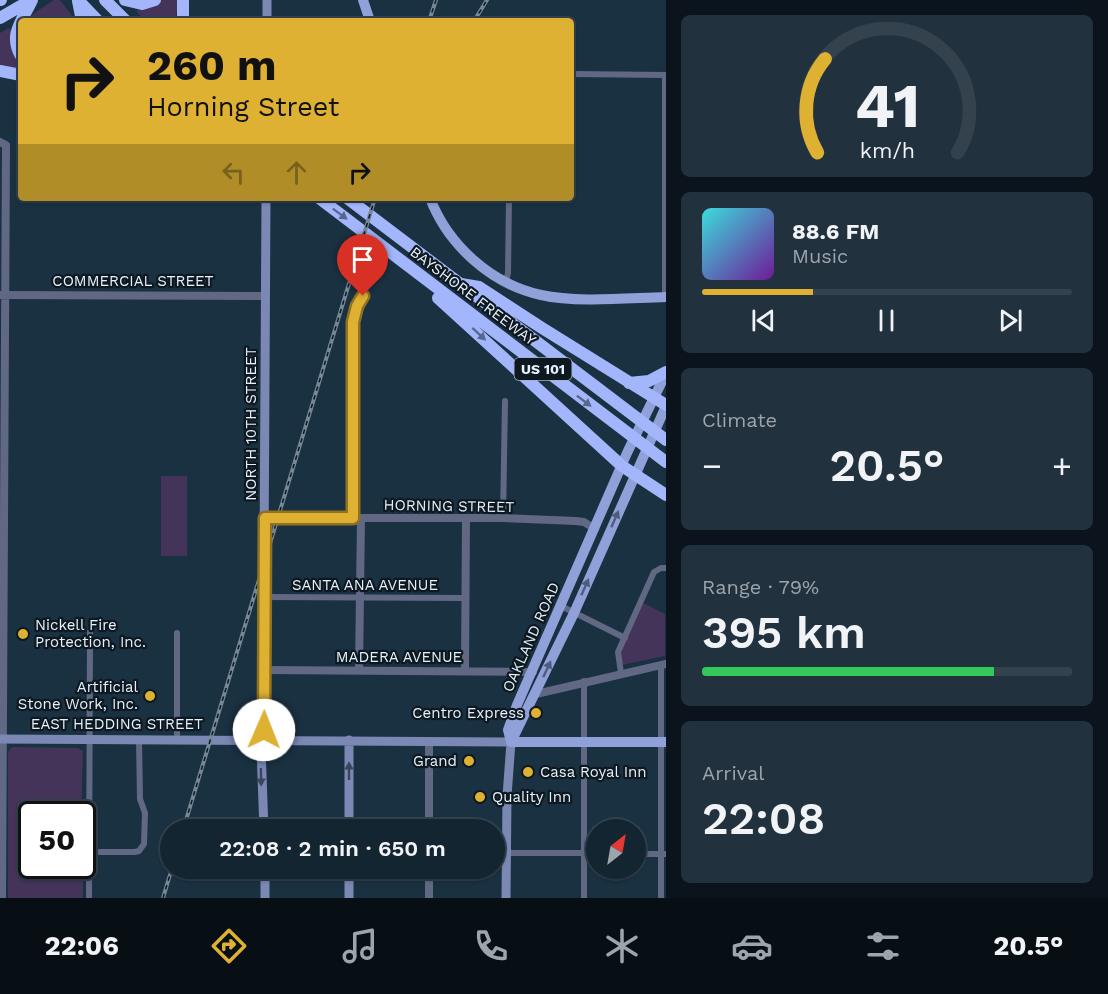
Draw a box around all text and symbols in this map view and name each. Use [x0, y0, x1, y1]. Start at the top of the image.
text: 260 m [147, 41, 277, 90]
icon: right [48, 42, 126, 120]
text: 41 [854, 69, 920, 142]
text: Horning Street [147, 91, 339, 123]
text: km/h [859, 138, 915, 163]
icon: left [217, 156, 250, 189]
icon: ahead [280, 156, 313, 189]
icon: right [343, 156, 376, 189]
one-way arrow [331, 208, 347, 220]
text: 88.6 FM [792, 219, 879, 244]
pin [337, 234, 388, 296]
icon: arrive [346, 243, 379, 276]
street label: BAYSHORE FREEWAY [407, 243, 540, 349]
text: Music [792, 244, 848, 268]
street label: COMMERCIAL STREET [52, 272, 214, 290]
icon: previous [747, 304, 780, 337]
icon: pause [870, 304, 903, 337]
icon: next [994, 304, 1027, 337]
one-way arrow [471, 327, 485, 341]
street label: NORTH 10TH STREET [242, 347, 260, 501]
road number: US 101 [514, 358, 572, 380]
one-way arrow [577, 394, 592, 406]
text: Climate [702, 408, 777, 432]
text: 20.5° [829, 439, 945, 492]
text: − [702, 446, 722, 485]
text: + [1052, 446, 1072, 485]
street label: HORNING STREET [383, 496, 515, 516]
one-way arrow [610, 509, 620, 527]
text: Range · 79% [702, 575, 819, 599]
street label: SANTA ANA AVENUE [292, 576, 438, 594]
street label: OAKLAND ROAD [499, 579, 563, 695]
one-way arrow [580, 579, 589, 596]
text: 395 km [702, 606, 866, 659]
place label: Nickell Fire Protection, Inc. [35, 616, 146, 651]
marker: Nickell Fire Protection, Inc. [16, 627, 30, 641]
street label: MADERA AVENUE [336, 648, 462, 666]
one-way arrow [542, 660, 552, 678]
place label: Artificial Stone Work, Inc. [18, 678, 138, 713]
marker: Artificial Stone Work, Inc. [143, 689, 157, 703]
position arrow [232, 698, 296, 762]
place label: Centro Express [412, 704, 524, 722]
marker: Centro Express [529, 706, 543, 720]
street label: EAST HEDDING STREET [31, 715, 203, 733]
place label: Grand [413, 752, 457, 770]
marker: Grand [462, 754, 476, 768]
one-way arrow [344, 761, 354, 780]
text: Arrival [702, 761, 764, 785]
place label: Casa Royal Inn [540, 763, 647, 781]
marker: Casa Royal Inn [521, 765, 535, 779]
one-way arrow [256, 768, 266, 787]
place label: Quality Inn [492, 788, 571, 806]
marker: Quality Inn [473, 790, 487, 804]
text: 22:08 [702, 792, 825, 845]
speed limit sign: 50 [18, 801, 96, 879]
north arrow [586, 819, 646, 879]
map controls [586, 819, 646, 879]
text: 22:08 · 2 min · 650 m [219, 836, 446, 861]
icon: directions [208, 925, 250, 967]
icon: music [339, 925, 381, 967]
icon: phone [470, 925, 512, 967]
icon: climate [601, 925, 643, 967]
icon: car [731, 925, 773, 967]
icon: filters [862, 925, 904, 967]
text: 22:06 [44, 930, 119, 962]
text: 20.5° [993, 930, 1063, 962]

